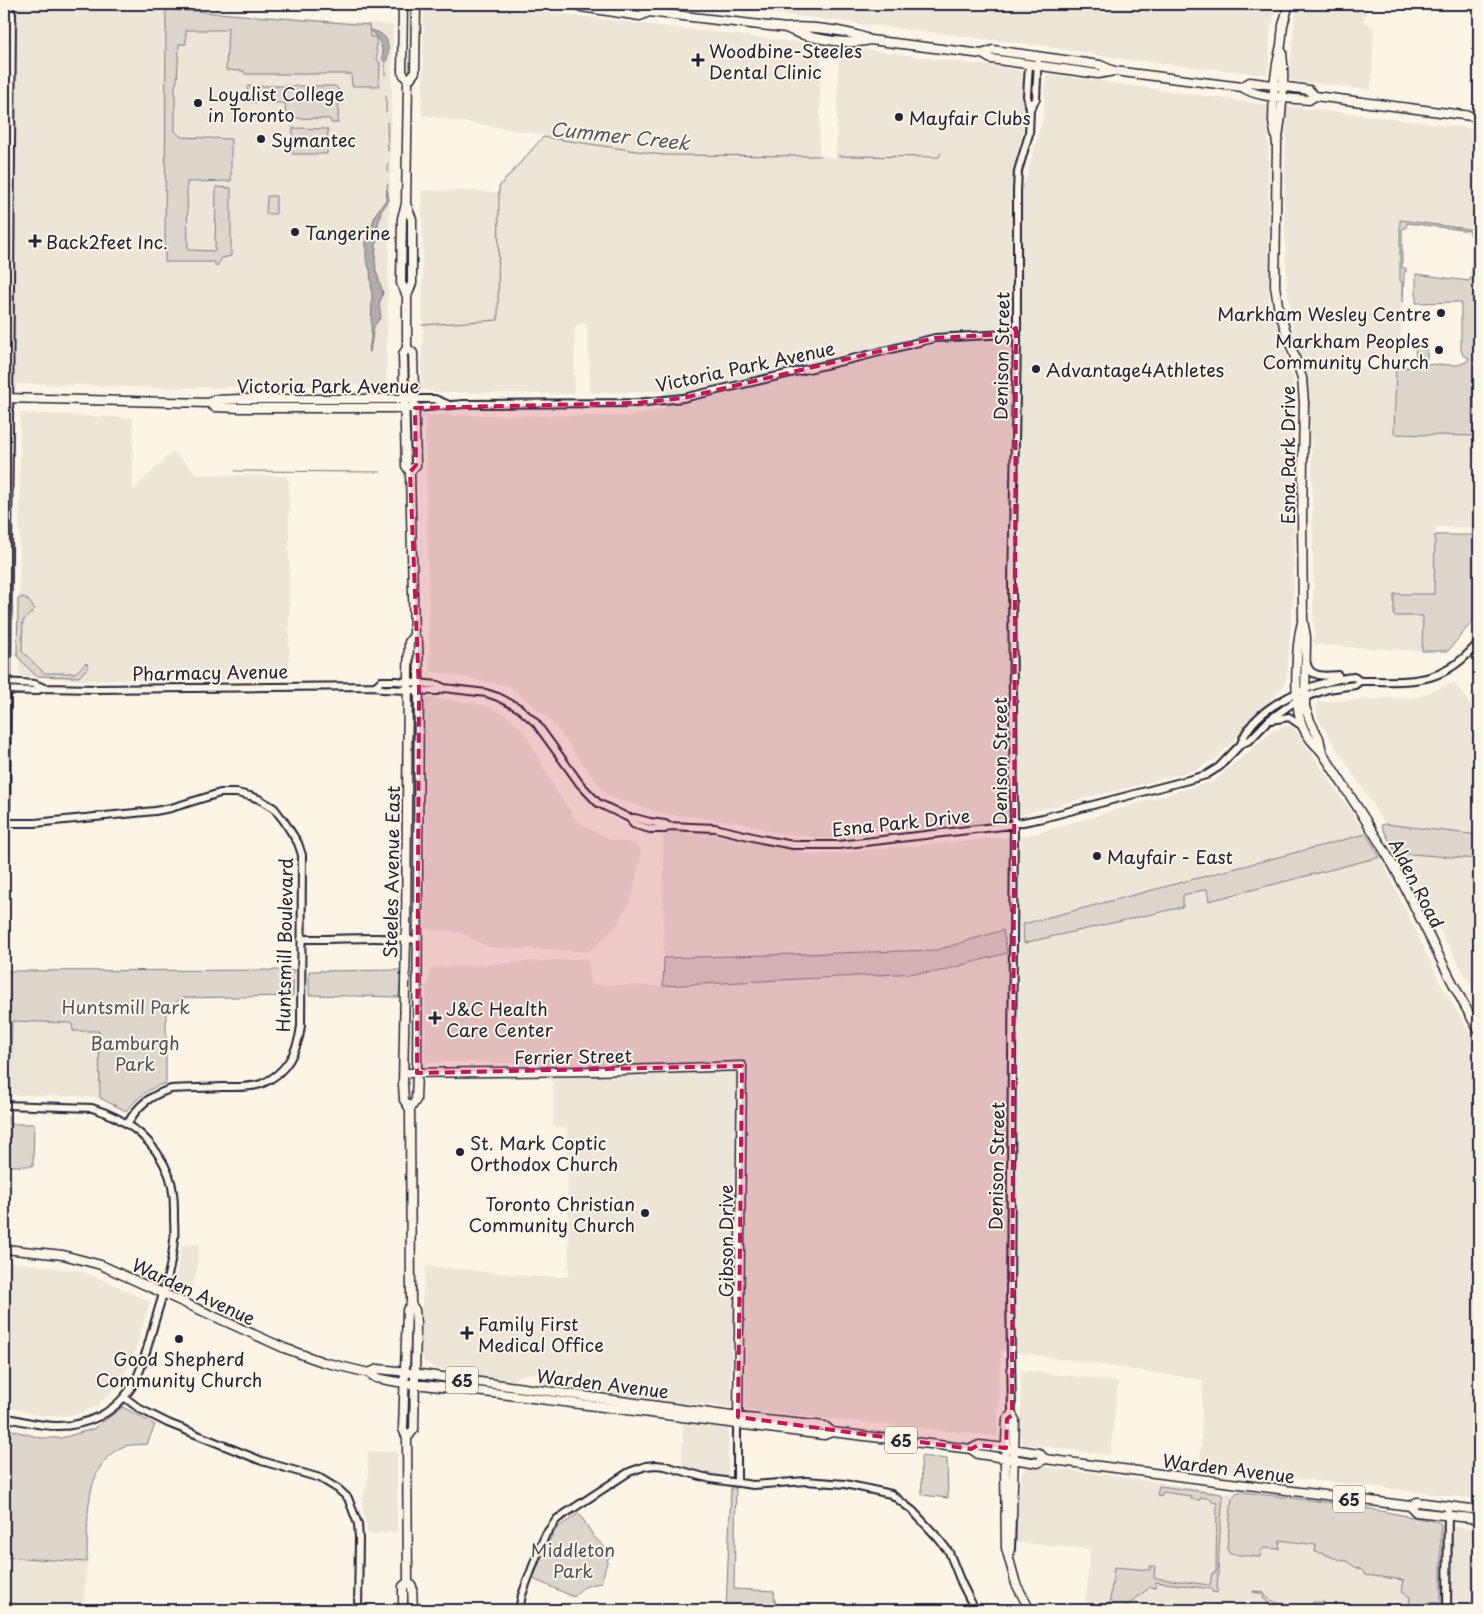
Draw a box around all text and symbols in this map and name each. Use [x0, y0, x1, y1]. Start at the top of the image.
place label: Woodbine-Steeles Dental Clinic [709, 37, 862, 85]
marker: Woodbine-Steeles Dental Clinic [691, 53, 705, 67]
place label: Loyalist College in Toronto [208, 80, 345, 128]
marker: Loyalist College in Toronto [192, 97, 204, 109]
place label: Mayfair Clubs [909, 104, 1031, 131]
marker: Mayfair Clubs [893, 111, 905, 123]
water label: Cummer Creek [549, 114, 692, 156]
place label: Symantec [271, 126, 356, 153]
marker: Symantec [255, 133, 267, 145]
place label: Tangerine [305, 219, 391, 246]
marker: Tangerine [289, 226, 301, 238]
place label: Back2feet Inc. [46, 228, 168, 255]
marker: Back2feet Inc. [28, 234, 42, 248]
street label: Denison Street [986, 292, 1016, 420]
place label: Markham Wesley Centre [1217, 300, 1431, 327]
marker: Markham Wesley Centre [1435, 307, 1447, 319]
place label: Markham Peoples Community Church [1262, 327, 1429, 375]
street label: Victoria Park Avenue [653, 334, 837, 398]
marker: Markham Peoples Community Church [1433, 344, 1445, 356]
place label: Advantage4Athletes [1046, 356, 1224, 383]
marker: Advantage4Athletes [1030, 363, 1042, 375]
street label: Victoria Park Avenue [237, 372, 419, 399]
street label: Esna Park Drive [1274, 386, 1301, 524]
street label: Pharmacy Avenue [132, 657, 289, 687]
street label: Denison Street [986, 697, 1013, 825]
street label: Steeles Avenue East [376, 786, 406, 958]
street label: Esna Park Drive [831, 801, 971, 843]
street label: Alden Road [1383, 834, 1451, 932]
place label: Mayfair - East [1107, 843, 1233, 870]
marker: Mayfair - East [1091, 850, 1103, 862]
street label: Huntsmill Boulevard [269, 858, 299, 1032]
park label: Huntsmill Park [62, 993, 190, 1020]
place label: J&C Health Care Center [446, 995, 554, 1043]
marker: J&C Health Care Center [428, 1011, 442, 1025]
park label: Bamburgh Park [90, 1029, 180, 1077]
street label: Ferrier Street [514, 1041, 632, 1071]
street label: Denison Street [981, 1102, 1011, 1230]
place label: St. Mark Coptic Orthodox Church [470, 1129, 618, 1177]
marker: St. Mark Coptic Orthodox Church [454, 1146, 466, 1158]
street label: Gibson Drive [712, 1184, 739, 1298]
place label: Toronto Christian Community Church [468, 1190, 635, 1238]
marker: Toronto Christian Community Church [639, 1207, 651, 1219]
street label: Warden Avenue [128, 1251, 260, 1331]
place label: Family First Medical Office [478, 1310, 604, 1358]
marker: Family First Medical Office [460, 1326, 474, 1340]
marker: Good Shepherd Community Church [173, 1333, 185, 1345]
place label: Good Shepherd Community Church [96, 1345, 262, 1393]
street label: Warden Avenue [535, 1361, 671, 1405]
road number: 65 [446, 1366, 478, 1394]
road number: 65 [885, 1426, 917, 1454]
street label: Warden Avenue [1161, 1446, 1297, 1490]
road number: 65 [1333, 1486, 1365, 1512]
park label: Middleton Park [531, 1536, 615, 1584]

